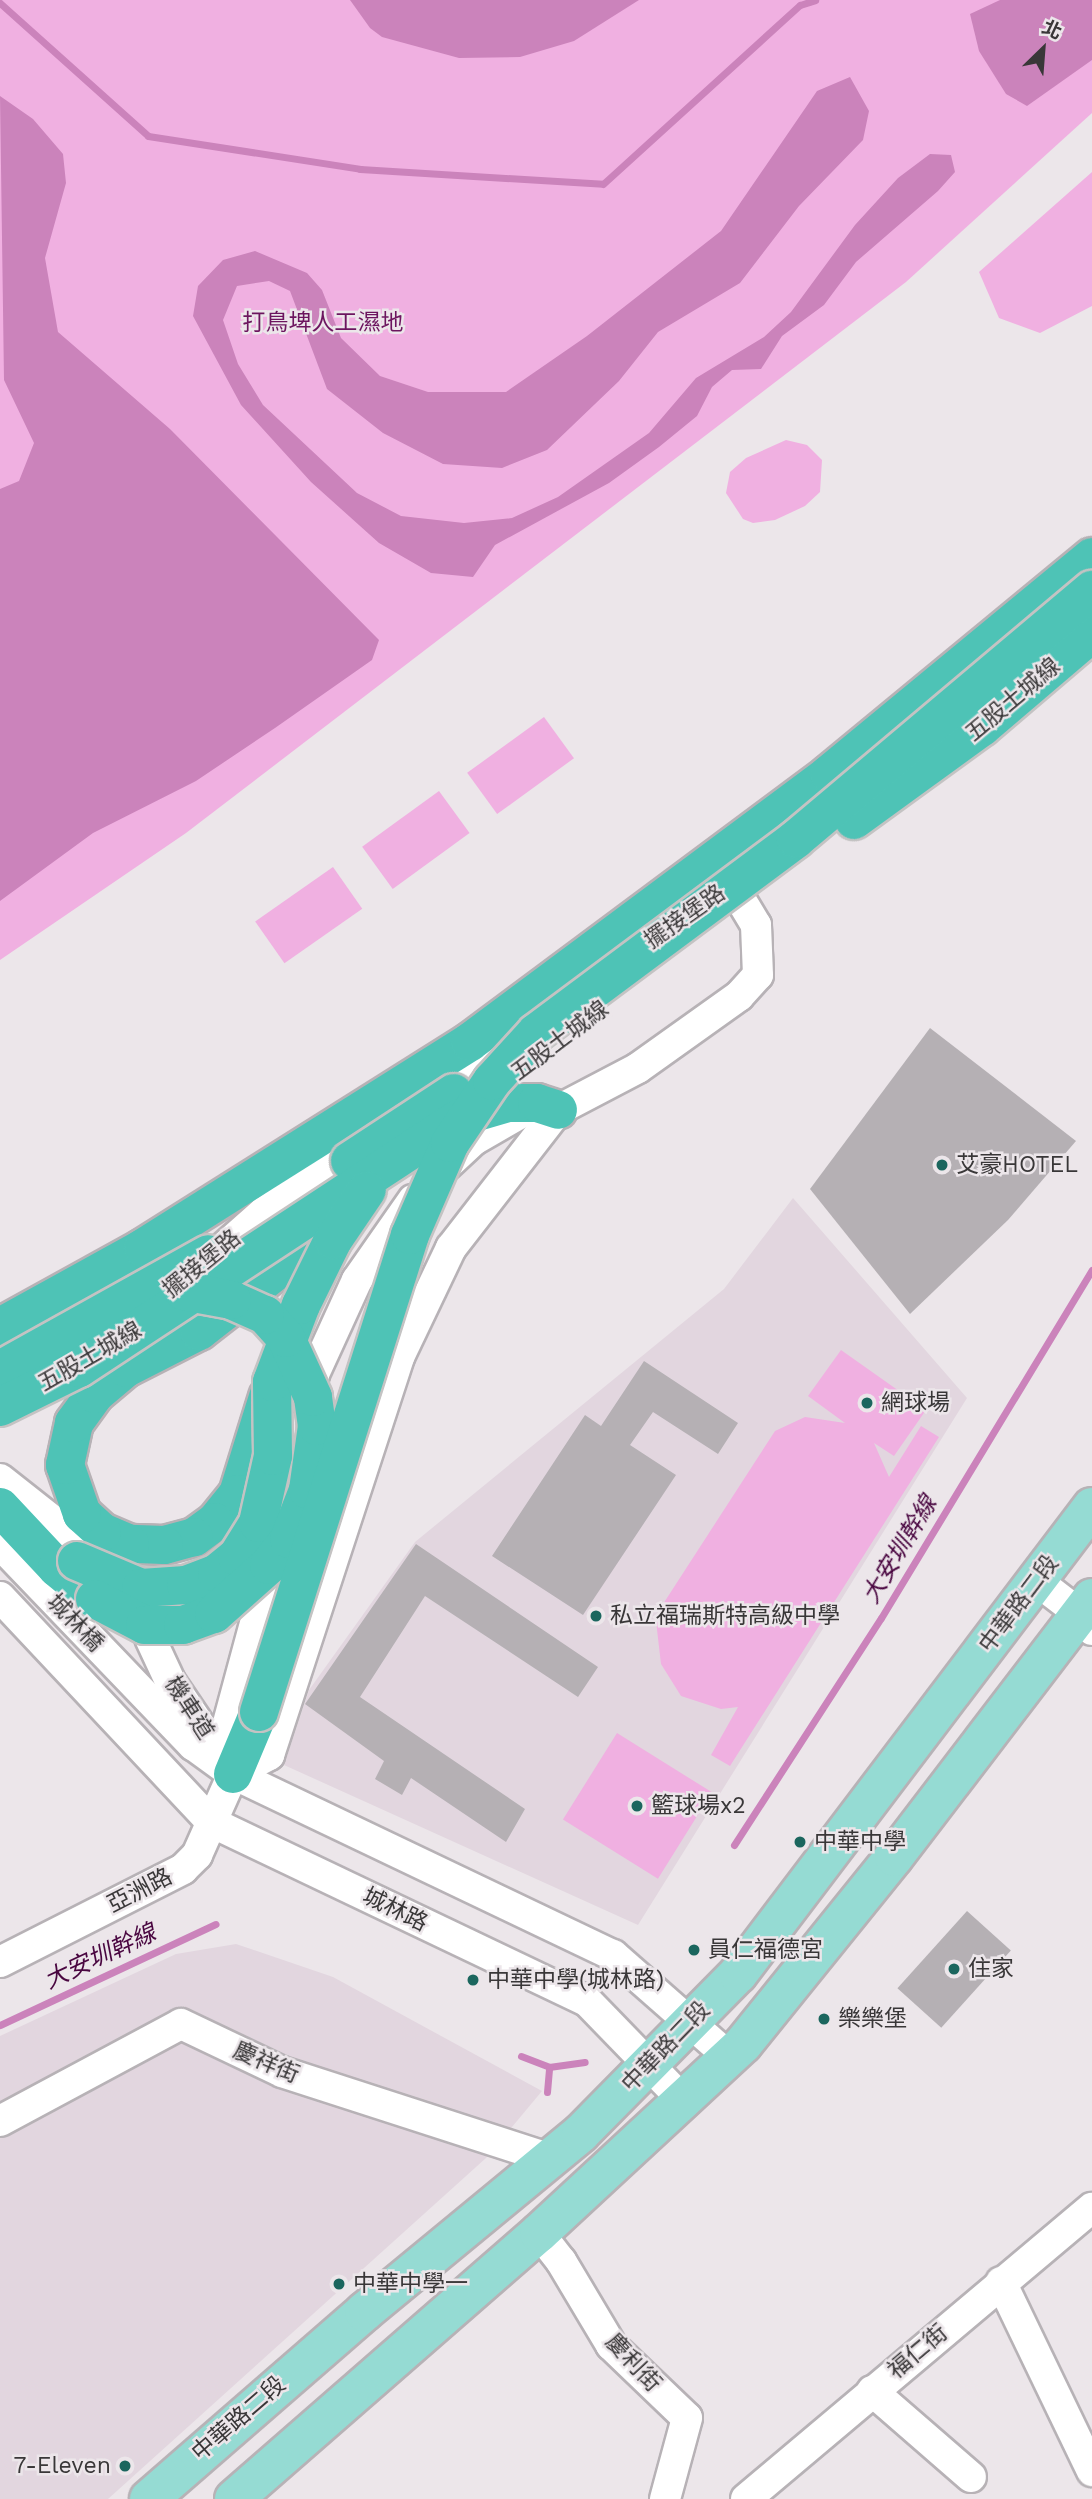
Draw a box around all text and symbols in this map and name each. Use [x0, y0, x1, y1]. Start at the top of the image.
north arrow [1008, 14, 1078, 84]
text: 北 [1039, 15, 1066, 44]
park label: 打鳥埤人工濕地 [243, 309, 403, 337]
street label: 五股土城線 [960, 652, 1066, 748]
street label: 擺接堡路 [639, 879, 731, 955]
street label: 五股土城線 [506, 995, 614, 1087]
place label: 艾豪HOTEL [956, 1151, 1078, 1179]
marker: 艾豪HOTEL [934, 1157, 950, 1173]
street label: 擺接堡路 [158, 1224, 246, 1304]
street label: 五股土城線 [33, 1316, 147, 1398]
place label: 網球場 [881, 1389, 950, 1417]
marker: 網球場 [859, 1395, 875, 1411]
water label: 大安圳幹線 [857, 1491, 943, 1609]
street label: 中華路二段 [973, 1550, 1065, 1658]
street label: 城林橋 [41, 1589, 109, 1657]
place label: 私立福瑞斯特高級中學 [610, 1602, 840, 1630]
marker: 私立福瑞斯特高級中學 [588, 1608, 604, 1624]
street label: 機車道 [159, 1672, 219, 1744]
place label: 籃球場x2 [651, 1792, 746, 1820]
marker: 籃球場x2 [629, 1798, 645, 1814]
place label: 中華中學 [814, 1828, 906, 1856]
marker: 中華中學 [792, 1834, 808, 1850]
street label: 亞洲路 [103, 1863, 177, 1919]
street label: 城林路 [358, 1882, 432, 1938]
water label: 大安圳幹線 [40, 1919, 160, 1995]
place label: 員仁福德宮 [708, 1936, 823, 1964]
marker: 員仁福德宮 [686, 1942, 702, 1958]
place label: 住家 [968, 1955, 1014, 1983]
marker: 住家 [946, 1961, 962, 1977]
place label: 中華中學(城林路) [487, 1966, 664, 1994]
marker: 中華中學(城林路) [465, 1972, 481, 1988]
street label: 中華路二段 [616, 1996, 716, 2098]
place label: 樂樂堡 [838, 2005, 907, 2033]
marker: 樂樂堡 [816, 2011, 832, 2027]
street label: 慶祥街 [229, 2037, 303, 2089]
place label: 中華中學一 [353, 2270, 468, 2298]
marker: 中華中學一 [331, 2276, 347, 2292]
street label: 福仁街 [883, 2319, 953, 2385]
street label: 慶利街 [599, 2328, 667, 2398]
street label: 中華路二段 [187, 2371, 291, 2467]
place label: 7-Eleven [13, 2452, 111, 2480]
marker: 7-Eleven [117, 2458, 133, 2474]

